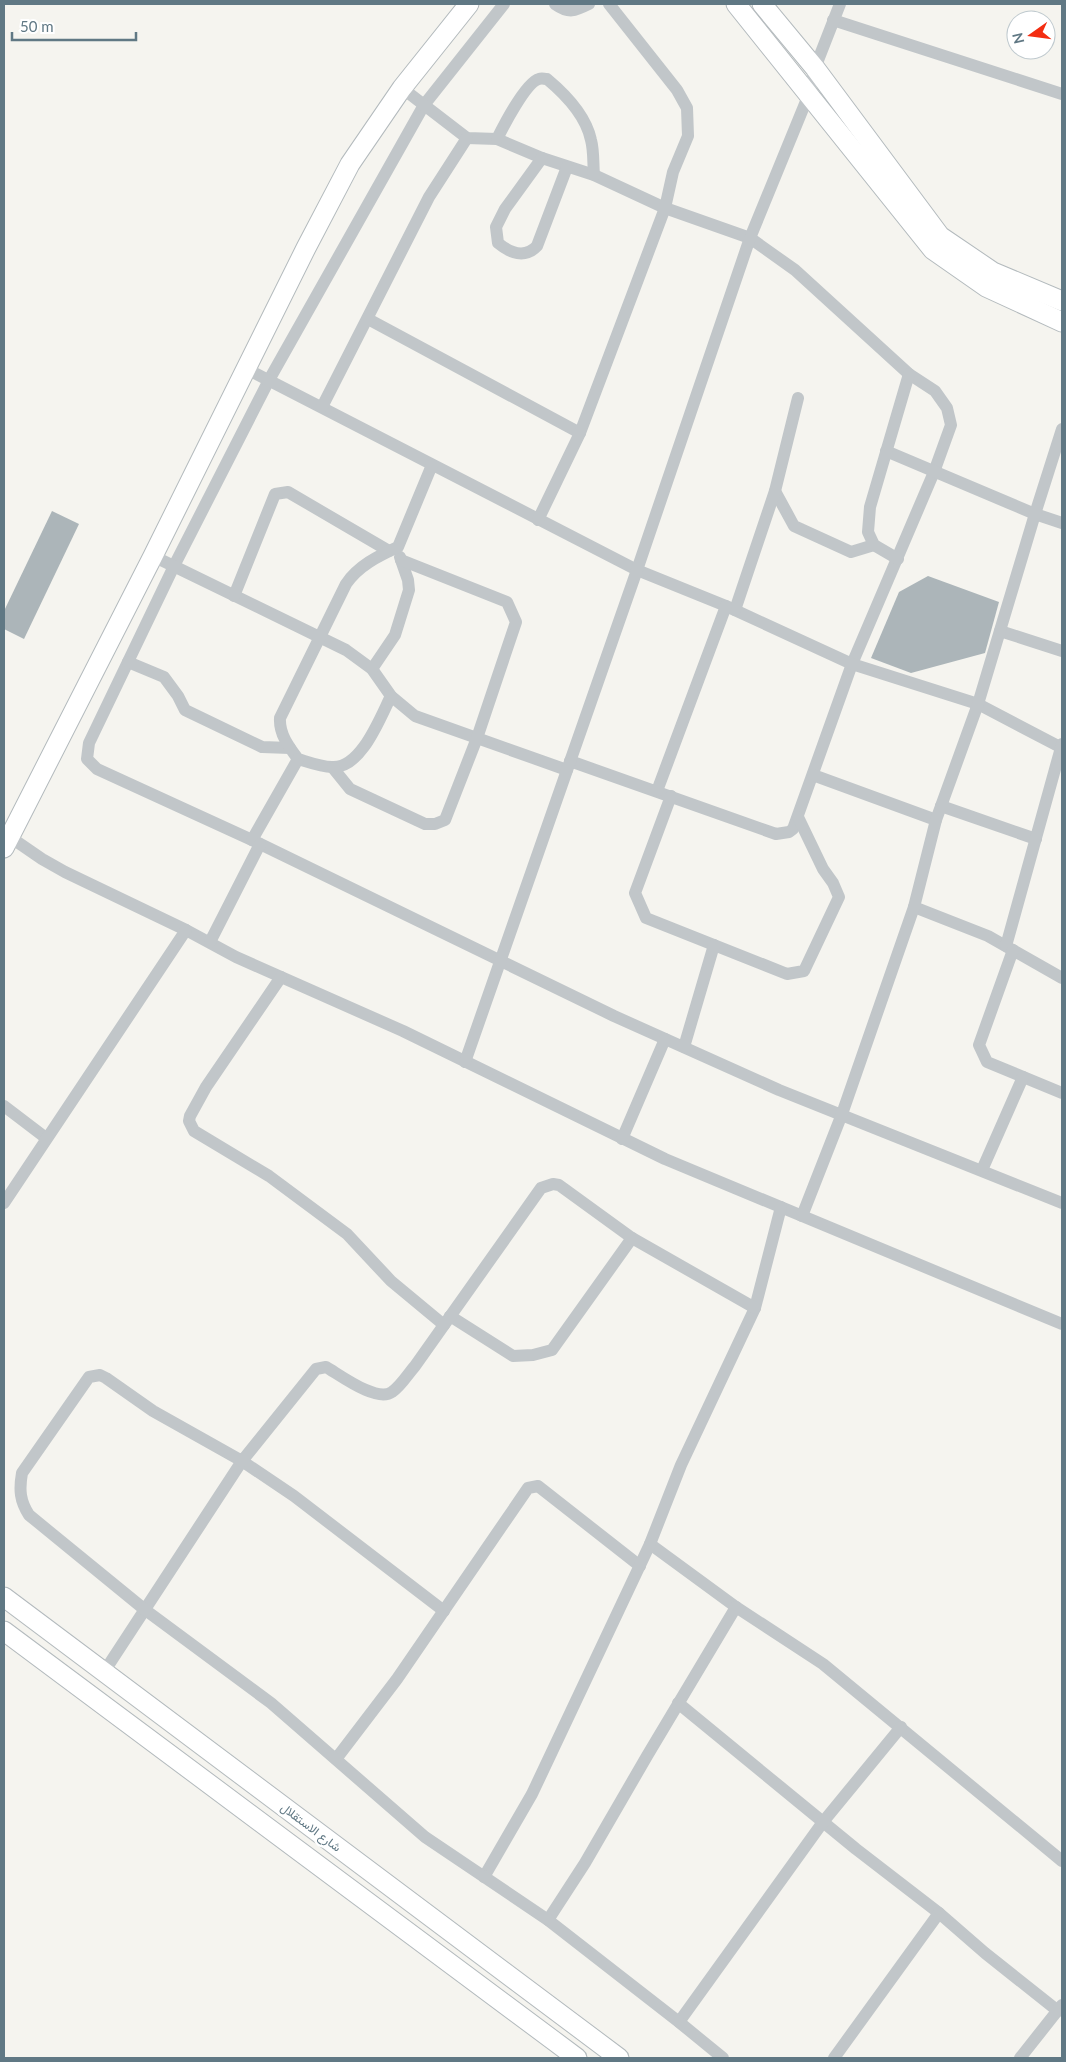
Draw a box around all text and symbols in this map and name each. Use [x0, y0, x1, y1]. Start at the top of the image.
scale bar [12, 10, 136, 42]
north arrow [1006, 10, 1056, 60]
text: 50 m [20, 17, 54, 35]
text: N [1008, 31, 1027, 46]
street label: شارع الاستقلال [277, 1799, 344, 1856]

